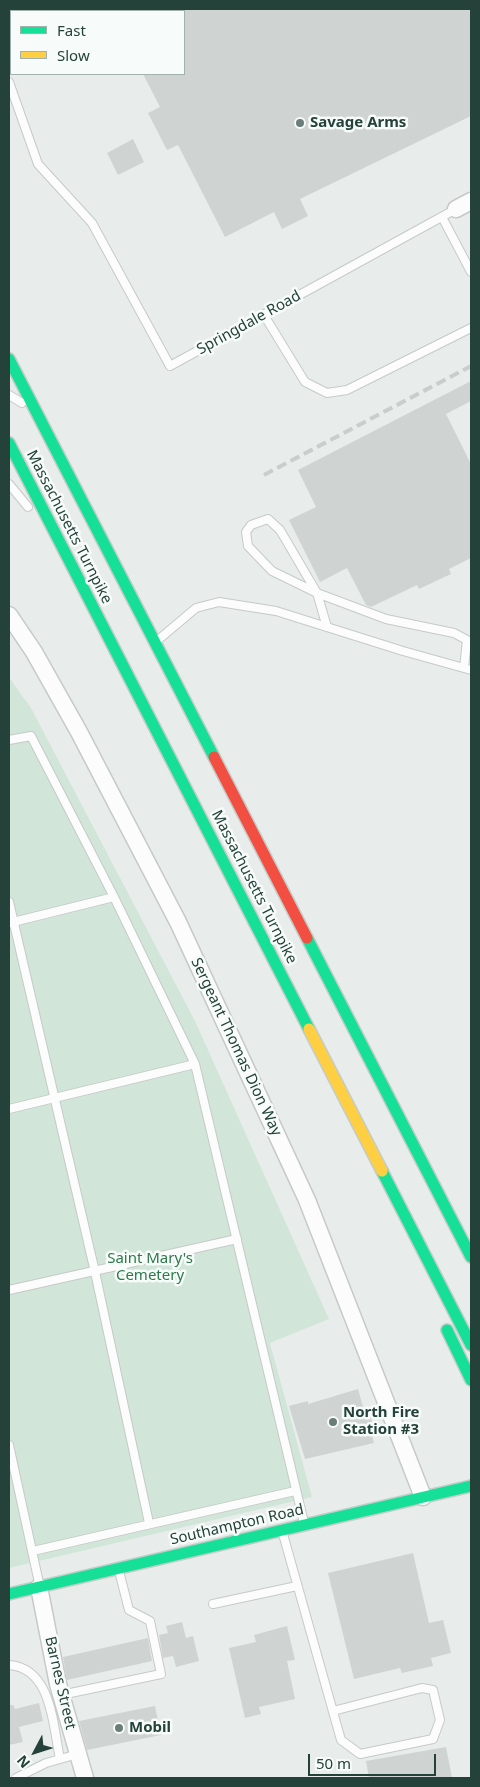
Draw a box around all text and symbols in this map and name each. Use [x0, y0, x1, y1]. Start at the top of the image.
legend [10, 10, 185, 75]
text: Fast [57, 20, 86, 40]
text: Slow [57, 45, 90, 65]
place label: Savage Arms [310, 114, 406, 132]
marker: Savage Arms [294, 117, 306, 129]
street label: Springdale Road [194, 287, 304, 359]
street label: Massachusetts Turnpike [22, 447, 116, 607]
street label: Massachusetts Turnpike [207, 807, 301, 967]
street label: Sergeant Thomas Dion Way [187, 955, 285, 1139]
park label: Saint Mary's Cemetery [107, 1250, 193, 1285]
place label: North Fire Station #3 [343, 1404, 420, 1439]
marker: North Fire Station #3 [327, 1416, 339, 1428]
street label: Southampton Road [168, 1501, 306, 1549]
street label: Barnes Street [41, 1635, 79, 1731]
place label: Mobil [129, 1719, 171, 1737]
marker: Mobil [113, 1722, 125, 1734]
north arrow [10, 1727, 60, 1777]
scale bar [310, 1744, 438, 1776]
text: N [12, 1751, 34, 1772]
text: 50 m [316, 1753, 351, 1773]

